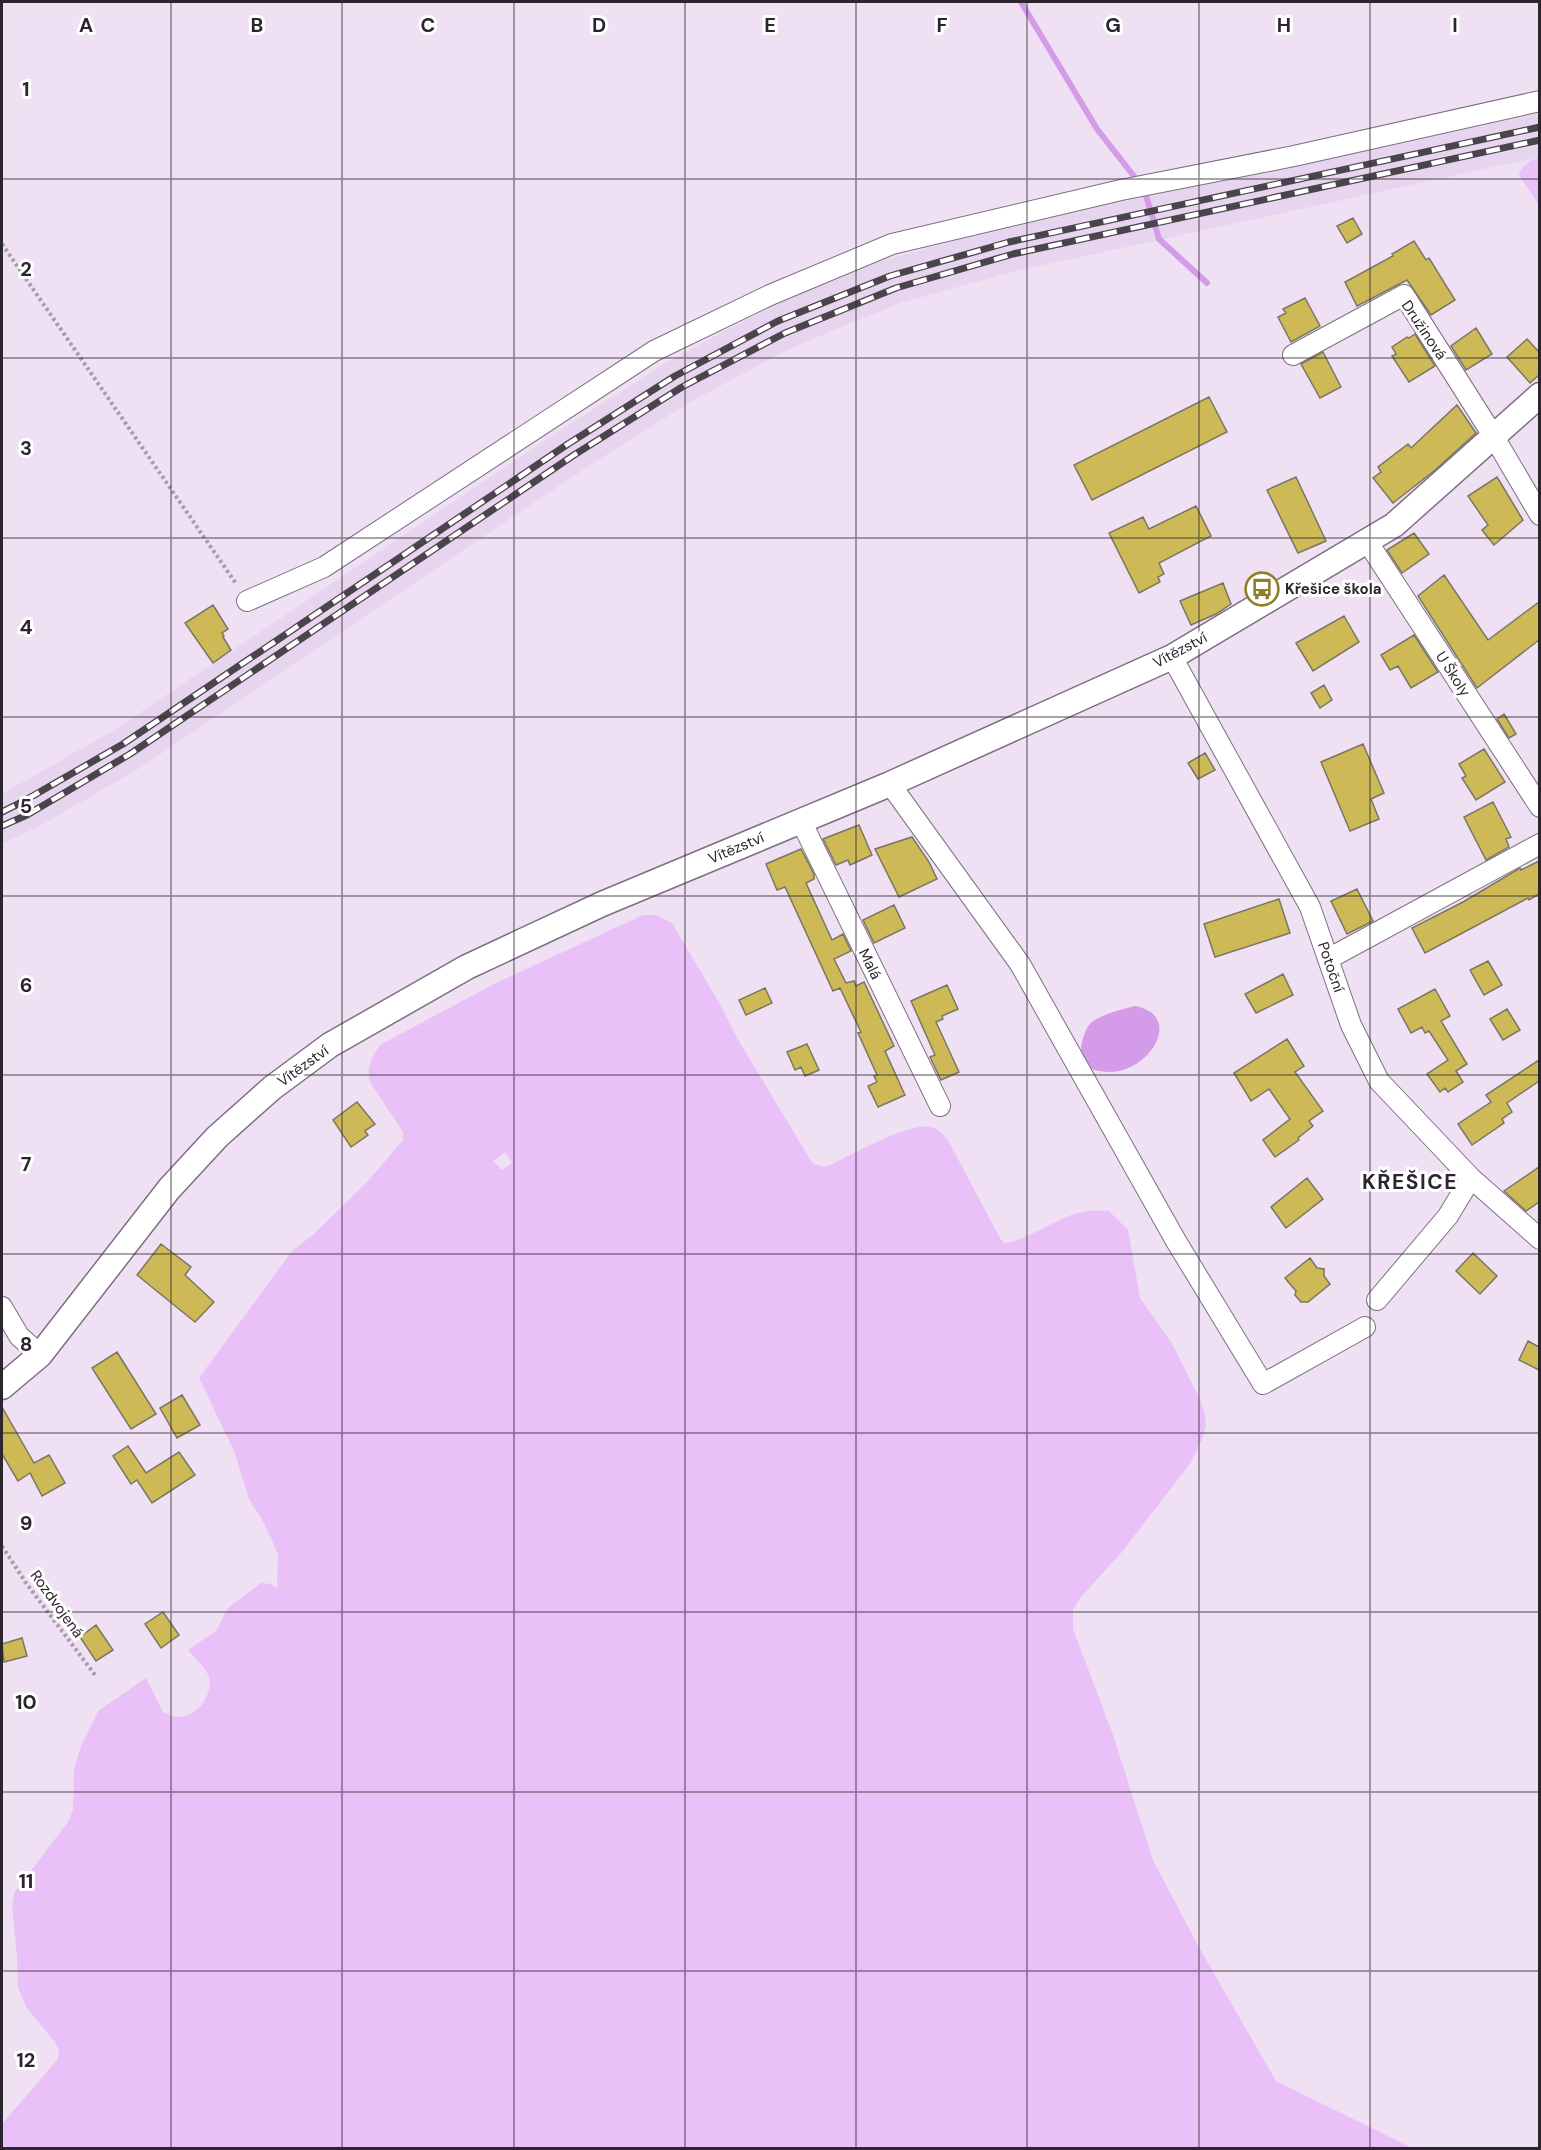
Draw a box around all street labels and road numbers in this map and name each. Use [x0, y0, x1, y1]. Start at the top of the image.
street label: Družinová [1397, 296, 1451, 364]
street label: Vítězství [1149, 627, 1211, 673]
street label: U Školy [1431, 648, 1475, 701]
street label: Vítězství [705, 827, 768, 869]
street label: Potoční [1313, 939, 1349, 995]
street label: Malá [854, 945, 886, 983]
street label: Vítězství [273, 1040, 333, 1091]
street label: Rozdvojená [26, 1566, 88, 1642]

